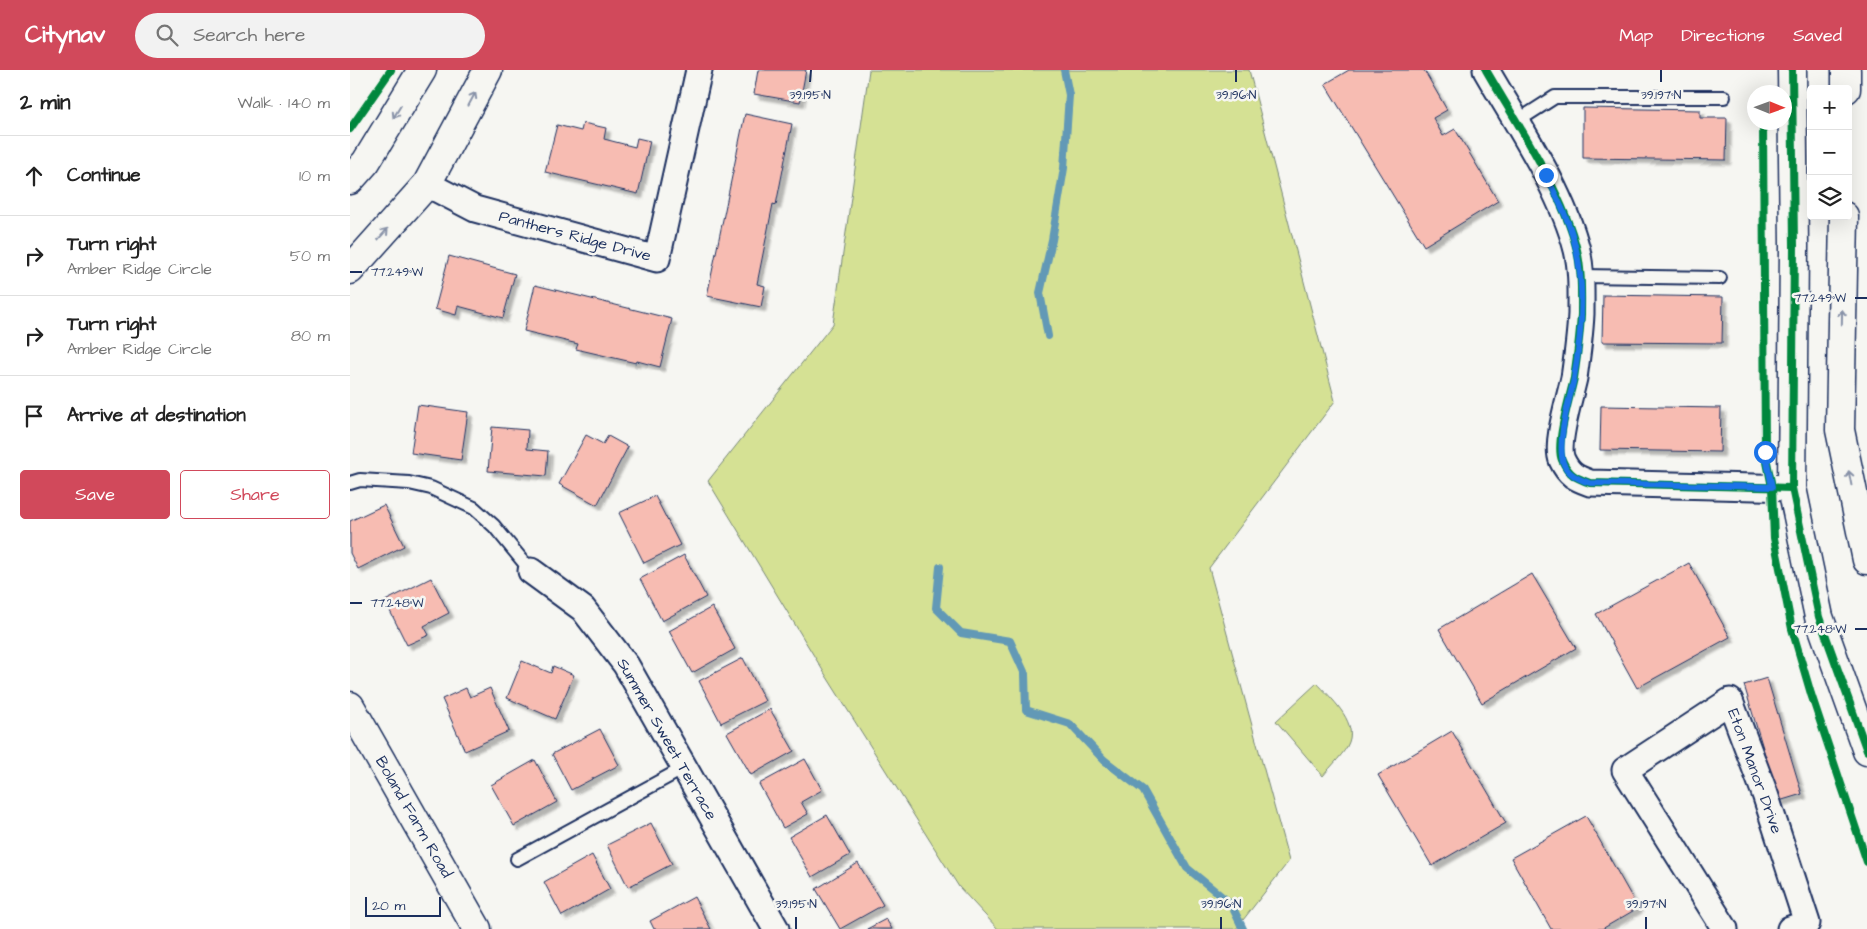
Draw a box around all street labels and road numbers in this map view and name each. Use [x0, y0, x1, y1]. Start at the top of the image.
street label: Panthers Ridge Drive [496, 205, 654, 268]
street label: Summer Sweet Terrace [612, 654, 723, 824]
street label: Eton Manor Drive [1722, 705, 1788, 837]
street label: Boland Farm Road [370, 752, 458, 882]

